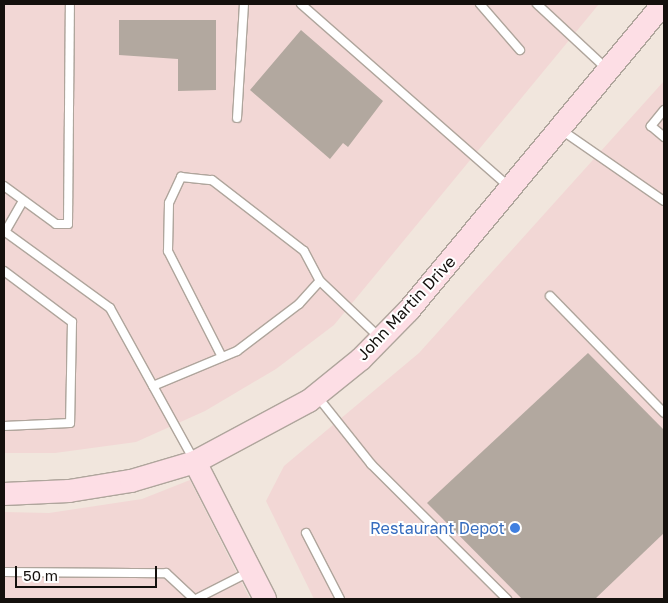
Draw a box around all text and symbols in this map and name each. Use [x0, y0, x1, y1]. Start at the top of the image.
street label: John Martin Drive [353, 252, 459, 364]
place label: Restaurant Depot [370, 518, 505, 538]
marker: Restaurant Depot [509, 522, 521, 534]
scale bar [18, 556, 160, 588]
text: 50 m [23, 566, 58, 584]

